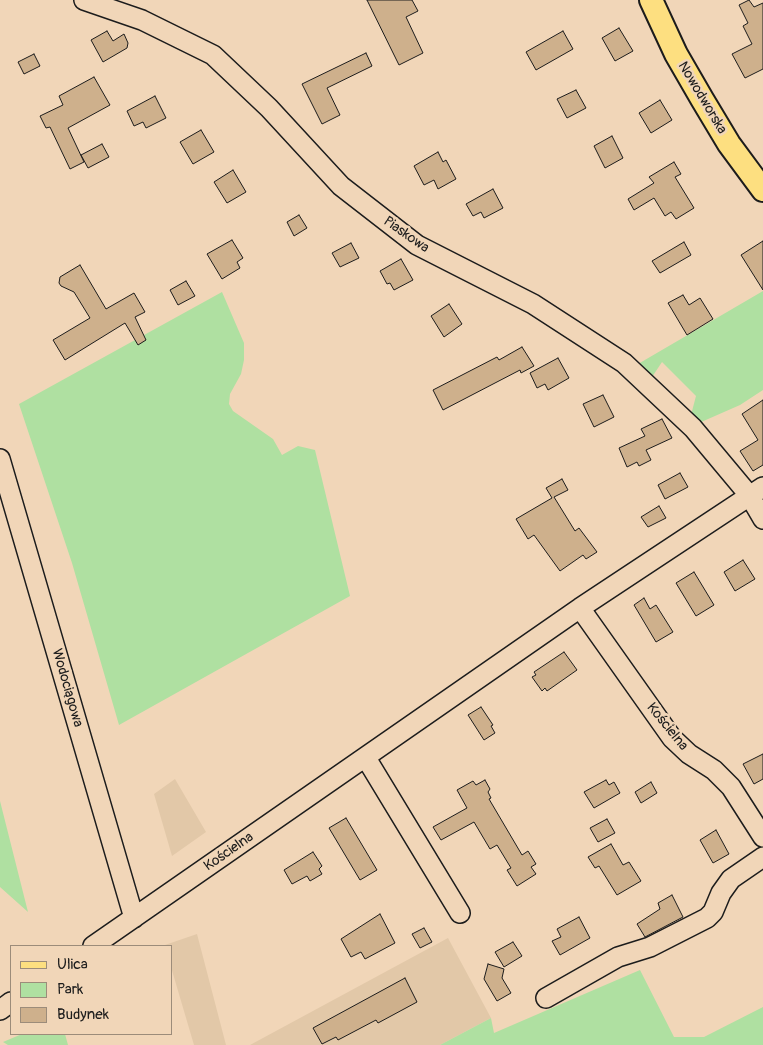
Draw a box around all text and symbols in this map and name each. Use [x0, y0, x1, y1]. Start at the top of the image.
street label: Nowodworska [674, 59, 730, 137]
street label: Piaskowa [380, 213, 432, 257]
street label: Wodociągowa [48, 647, 86, 729]
street label: Kościelna [643, 700, 691, 754]
street label: Kościelna [201, 829, 257, 875]
legend [10, 945, 172, 1035]
text: Ulica [57, 955, 88, 974]
text: Park [57, 980, 83, 999]
text: Budynek [57, 1005, 109, 1024]

